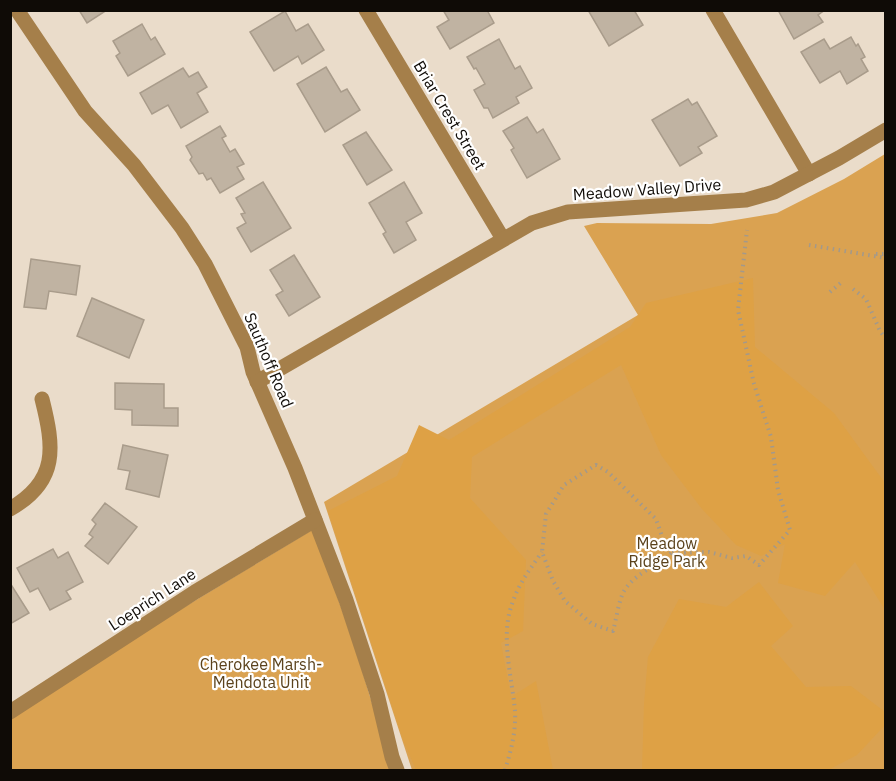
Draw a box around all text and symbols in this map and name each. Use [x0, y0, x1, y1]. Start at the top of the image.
street label: Briar Crest Street [409, 57, 491, 173]
street label: Meadow Valley Drive [572, 174, 722, 204]
street label: Sauthoff Road [240, 309, 298, 411]
park label: Meadow Ridge Park [629, 533, 706, 571]
street label: Loeprich Lane [105, 563, 200, 635]
park label: Cherokee Marsh- Mendota Unit [200, 654, 322, 692]

